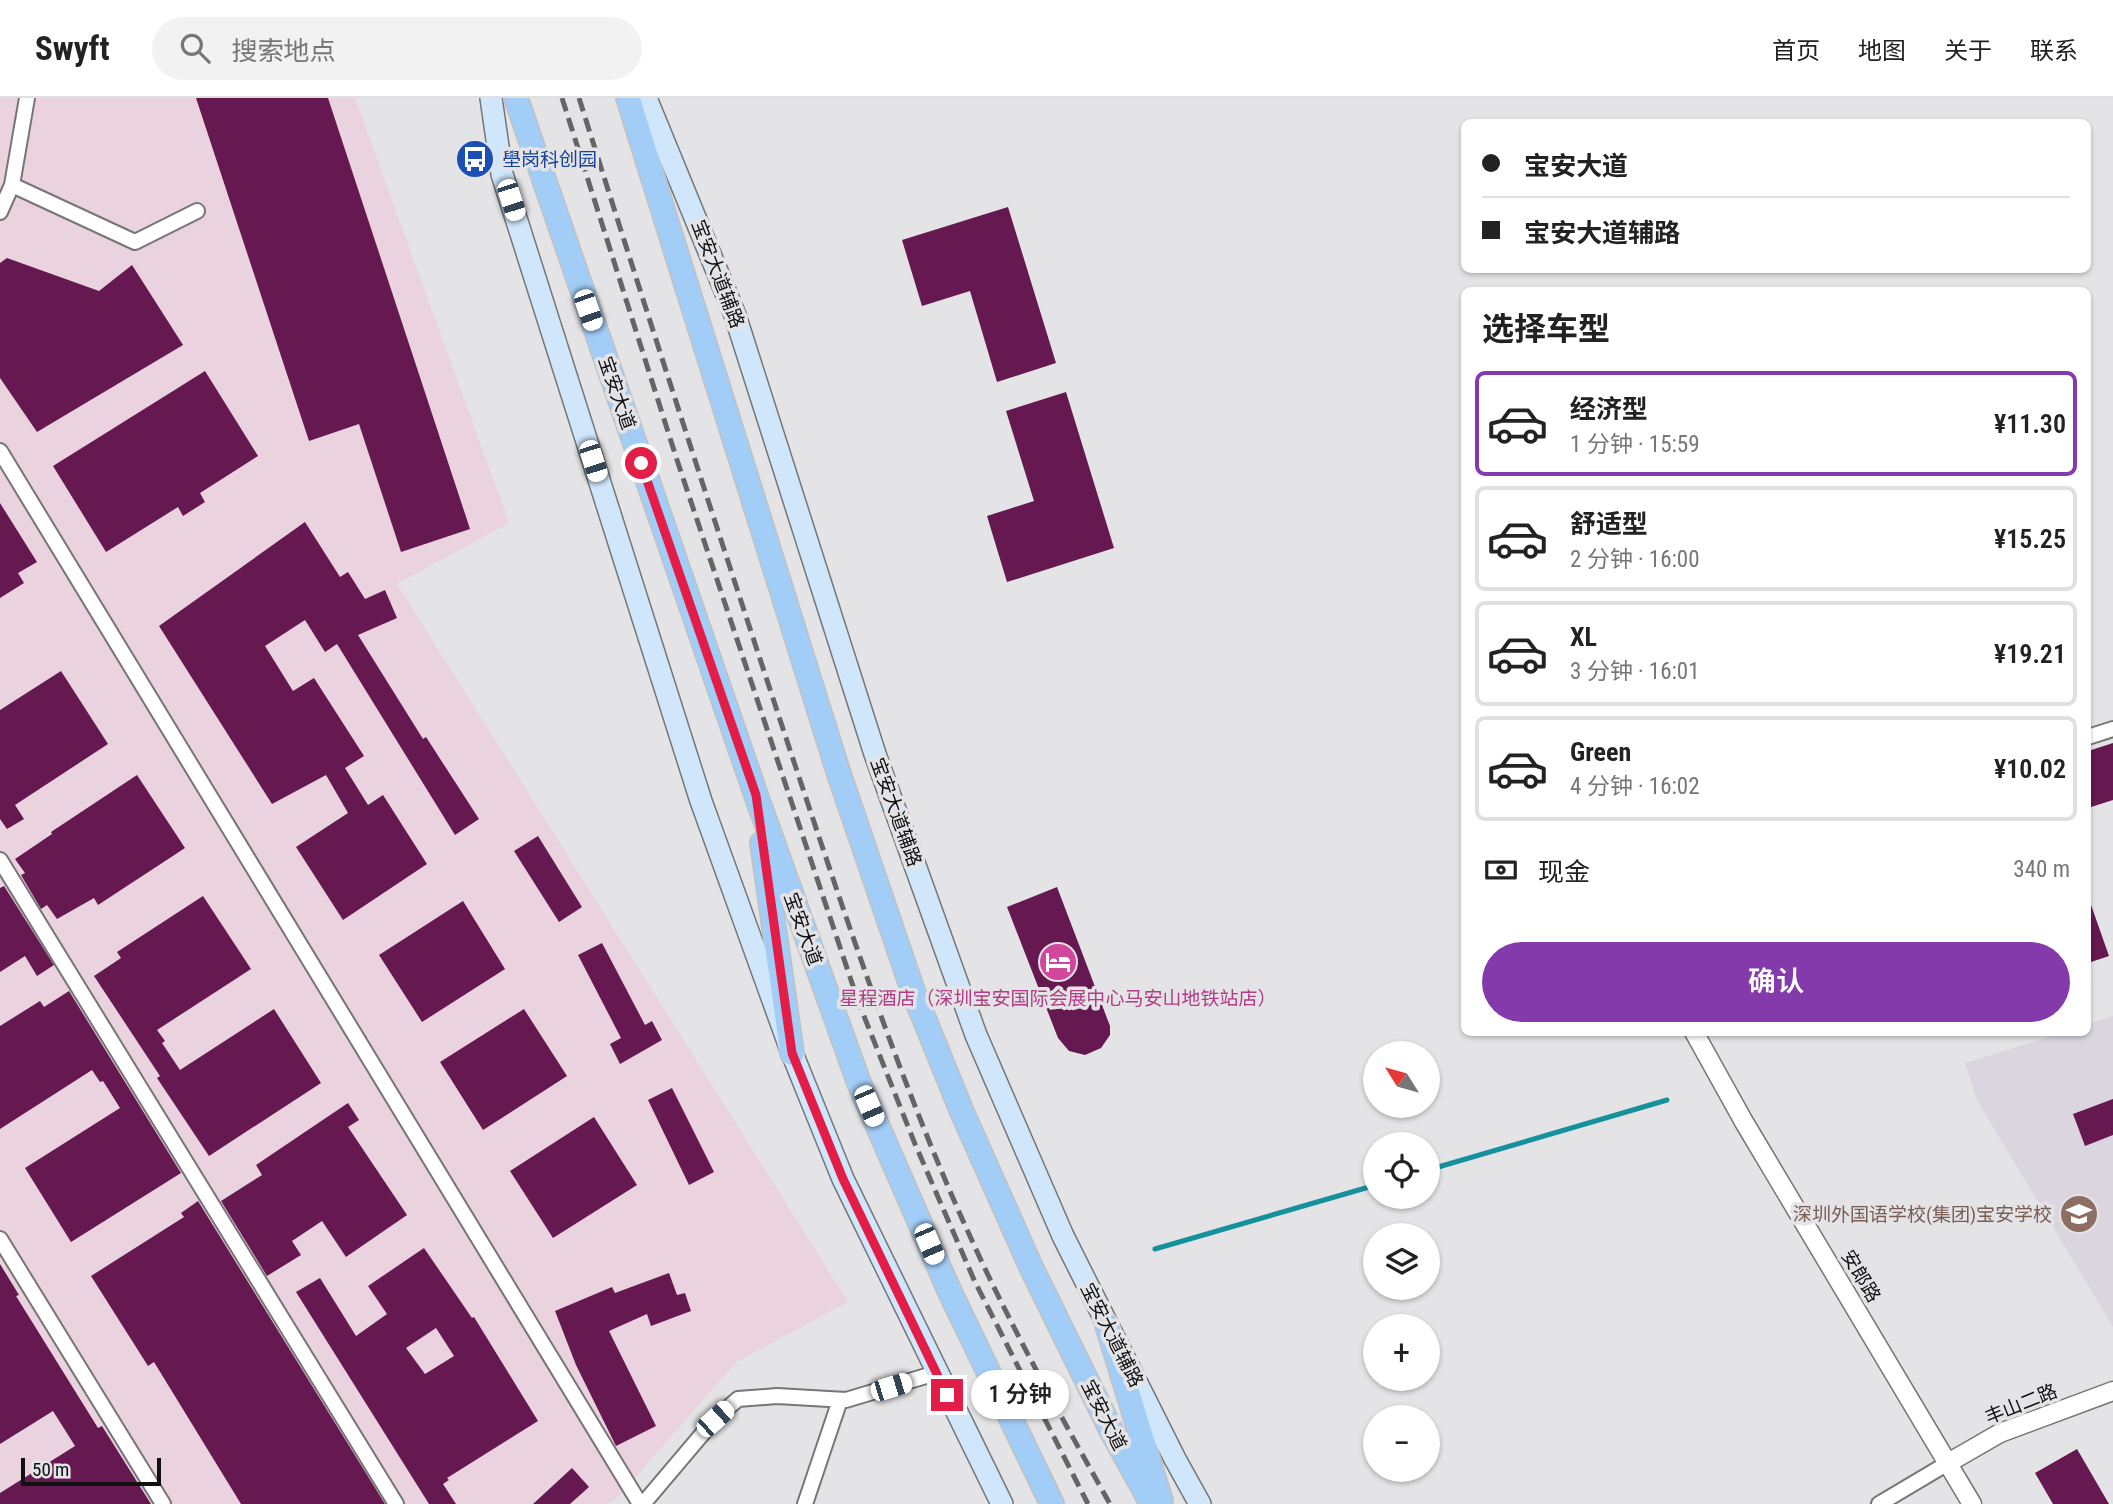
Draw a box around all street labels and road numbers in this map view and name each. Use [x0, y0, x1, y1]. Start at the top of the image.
street label: 宝安大道辅路 [687, 217, 749, 331]
street label: 宝安大道 [594, 353, 640, 433]
street label: 宝安大道辅路 [866, 754, 926, 870]
street label: 宝安大道 [779, 889, 827, 969]
street label: 安郎路 [1836, 1246, 1886, 1306]
street label: 宝安大道辅路 [1076, 1279, 1148, 1391]
street label: 宝安大道 [1076, 1376, 1132, 1454]
street label: 丰山二路 [1981, 1379, 2061, 1429]

